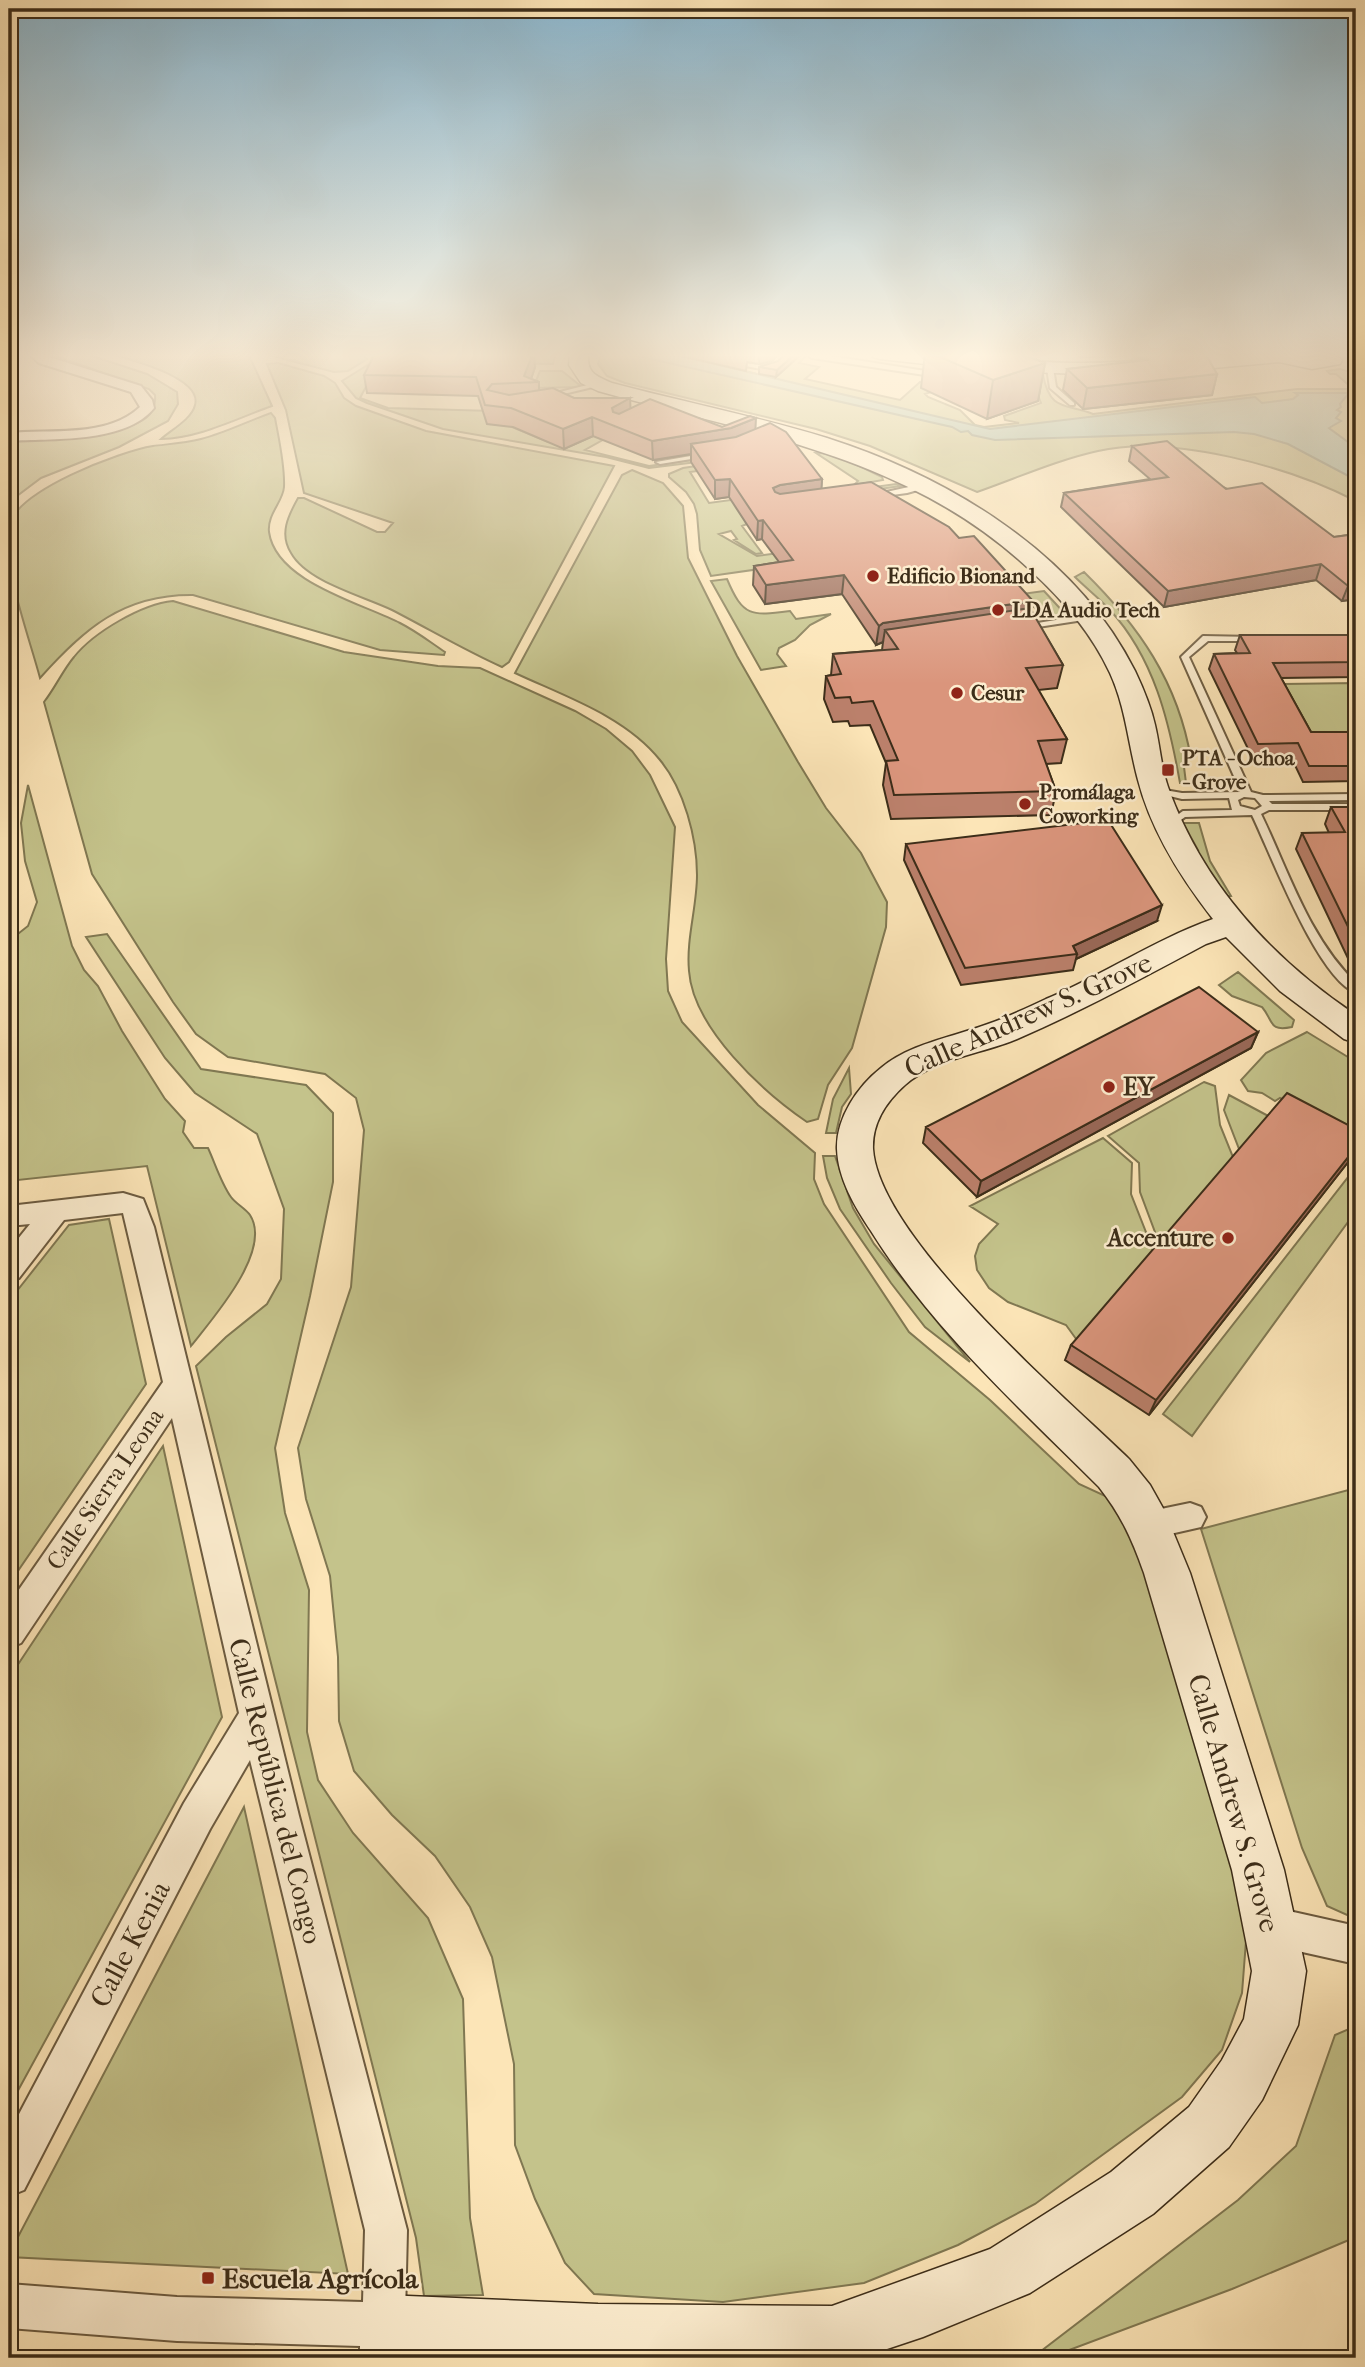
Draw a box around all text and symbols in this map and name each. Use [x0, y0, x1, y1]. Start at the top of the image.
place label: Edificio Bionand [887, 564, 1036, 588]
marker: Edificio Bionand [865, 568, 881, 584]
place label: LDA Audio Tech [1012, 598, 1160, 622]
marker: LDA Audio Tech [990, 602, 1006, 618]
place label: Cesur [971, 681, 1025, 705]
marker: Cesur [949, 685, 965, 701]
place label: PTA - Ochoa - Grove [1182, 746, 1296, 794]
marker: PTA - Ochoa - Grove [1160, 762, 1176, 778]
place label: Promálaga Coworking [1039, 780, 1139, 828]
marker: Promálaga Coworking [1017, 796, 1033, 812]
street label: Calle Andrew S. Grove [899, 946, 1157, 1084]
place label: EY [1123, 1073, 1156, 1101]
marker: EY [1101, 1079, 1117, 1095]
place label: Accenture [1106, 1224, 1214, 1252]
marker: Accenture [1220, 1230, 1236, 1246]
street label: Calle Sierra Leona [41, 1402, 170, 1575]
street label: Calle República del Congo [222, 1635, 330, 1947]
street label: Calle Andrew S. Grove [1181, 1670, 1287, 1936]
street label: Calle Kenia [83, 1874, 177, 2013]
place label: Escuela Agrícola [222, 2262, 419, 2295]
marker: Escuela Agrícola [200, 2270, 216, 2286]

